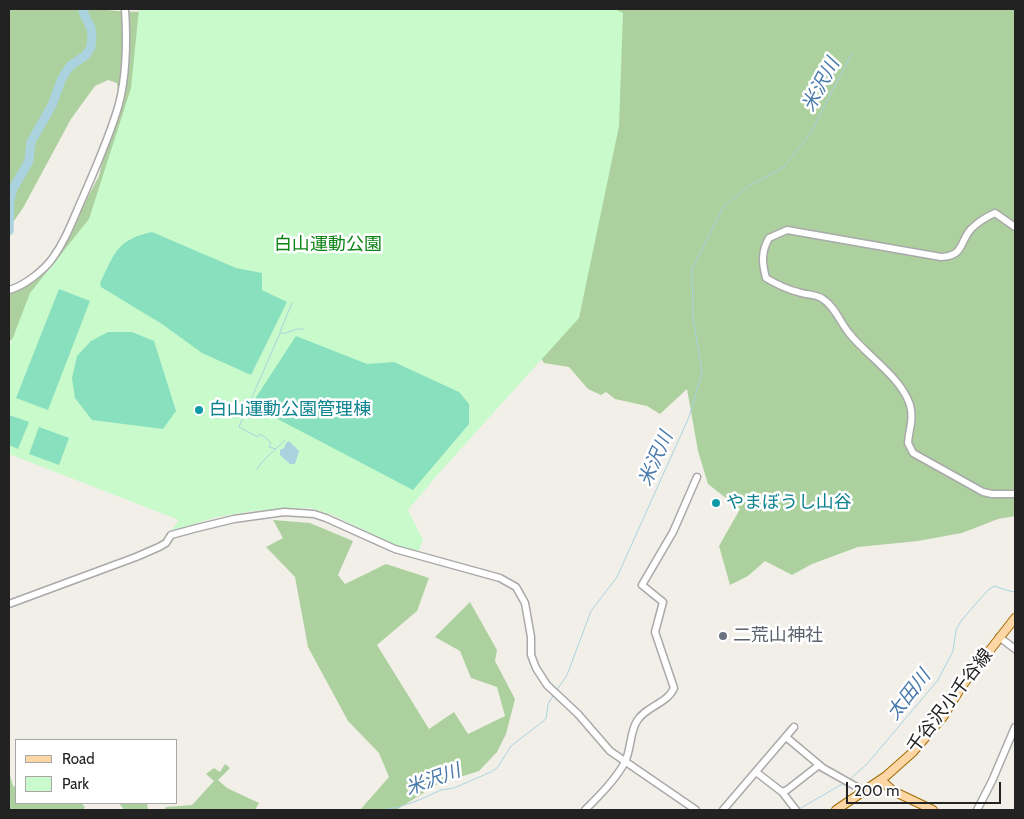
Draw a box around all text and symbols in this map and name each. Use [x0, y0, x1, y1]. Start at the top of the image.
water label: 米沢川 [798, 54, 844, 116]
park label: 白山運動公園 [274, 234, 382, 256]
place label: 白山運動公園管理棟 [209, 399, 371, 421]
marker: 白山運動公園管理棟 [193, 404, 205, 416]
water label: 米沢川 [634, 428, 678, 490]
place label: やまぼうし山谷 [726, 492, 852, 514]
marker: やまぼうし山谷 [710, 497, 722, 509]
place label: 二荒山神社 [733, 625, 823, 647]
marker: 二荒山神社 [717, 630, 729, 642]
street label: 千谷沢小千谷線 [903, 645, 997, 757]
water label: 太田川 [882, 666, 936, 724]
legend [15, 739, 178, 804]
text: Road [62, 750, 95, 768]
water label: 米沢川 [402, 760, 464, 800]
scale bar [849, 772, 1004, 804]
text: Park [62, 775, 89, 793]
text: 200 m [854, 782, 899, 800]

